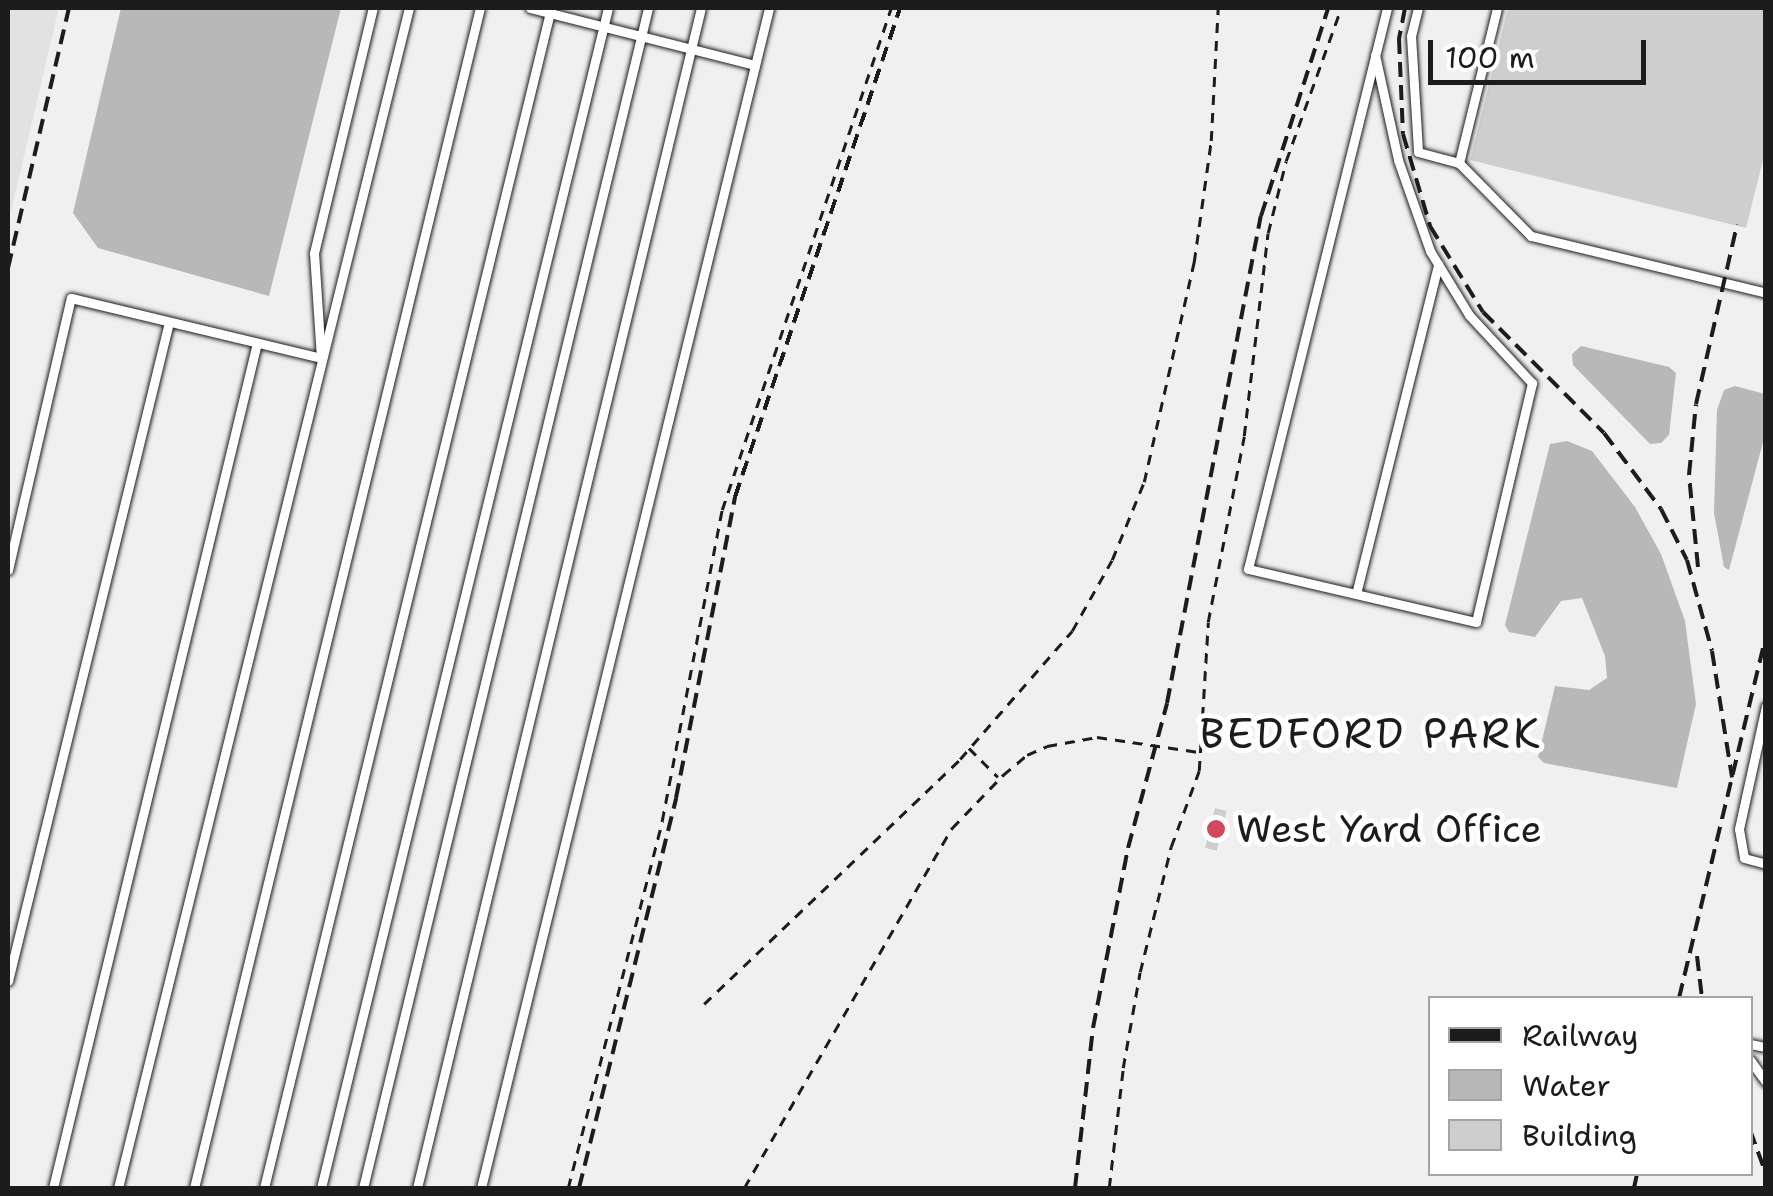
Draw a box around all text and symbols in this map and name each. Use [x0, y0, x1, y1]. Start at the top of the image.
scale bar [1433, 20, 1650, 82]
text: 100 m [1445, 37, 1535, 78]
district label: BEDFORD PARK [1199, 708, 1543, 758]
place label: West Yard Office [1236, 806, 1542, 852]
marker: West Yard Office [1205, 818, 1227, 840]
legend [1428, 996, 1753, 1176]
text: Railway [1522, 1015, 1638, 1056]
text: Water [1522, 1065, 1611, 1106]
text: Building [1522, 1115, 1637, 1156]

